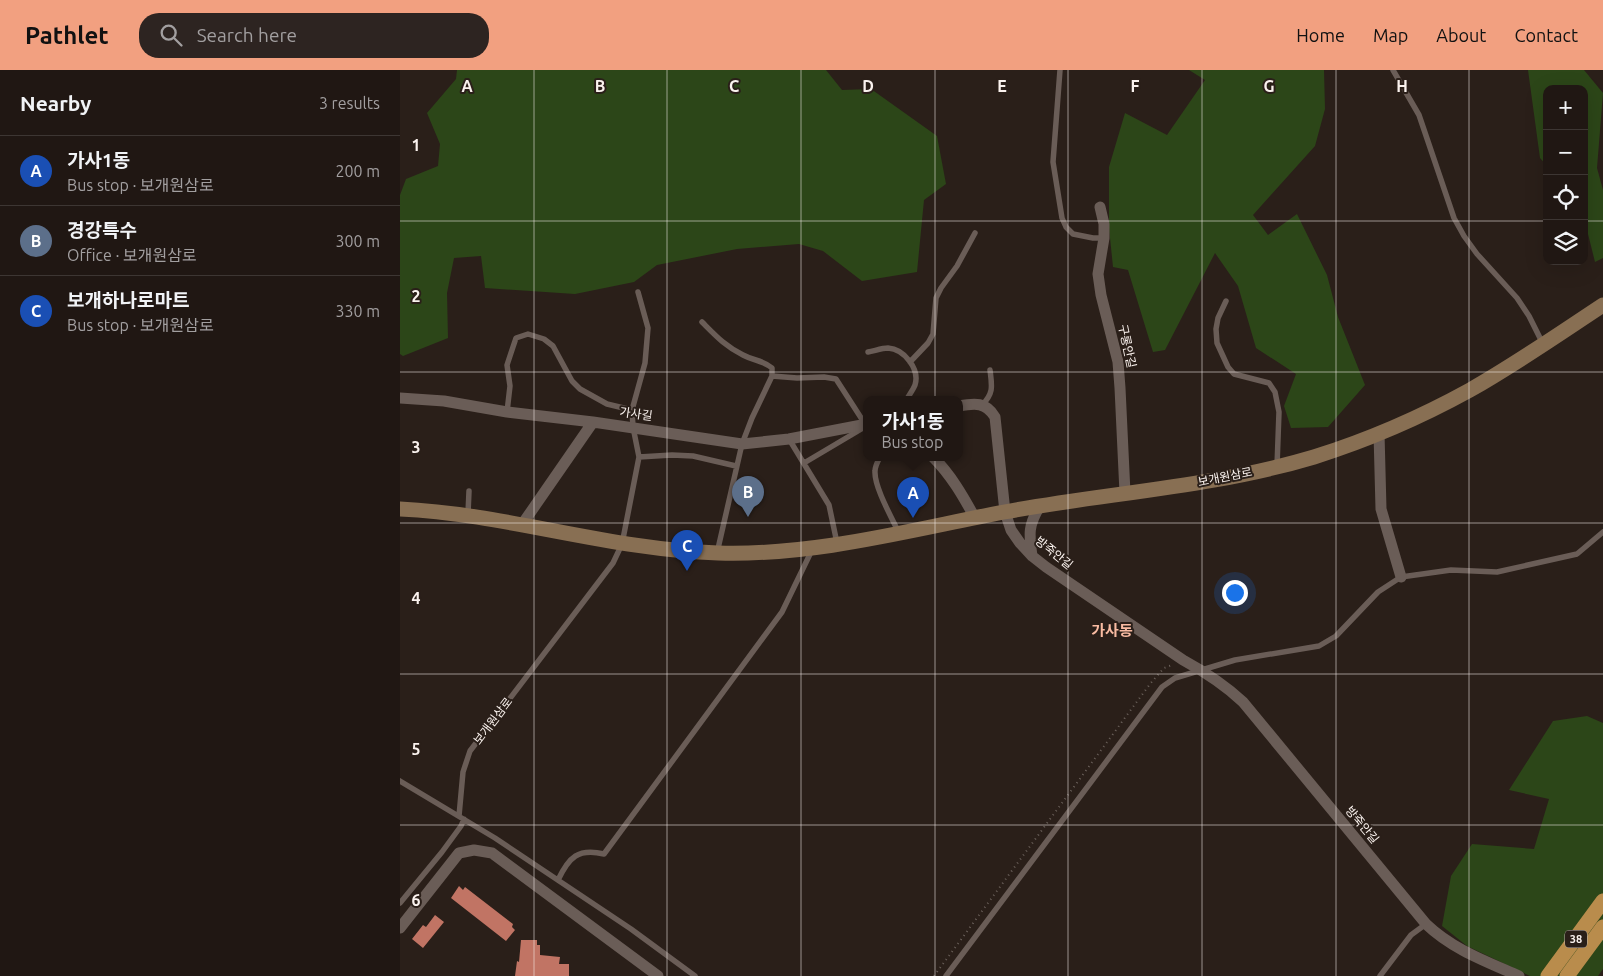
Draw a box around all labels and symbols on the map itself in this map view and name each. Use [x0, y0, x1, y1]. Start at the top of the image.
text: A [461, 77, 473, 95]
text: B [595, 77, 605, 95]
text: C [729, 77, 739, 95]
text: D [862, 77, 874, 95]
text: E [997, 77, 1007, 95]
text: F [1131, 77, 1140, 95]
text: G [1263, 77, 1275, 95]
text: H [1396, 77, 1408, 95]
text: 1 [411, 136, 421, 154]
text: 2 [411, 287, 421, 305]
street label: 구롱안길 [1117, 323, 1138, 369]
street label: 가사길 [619, 405, 653, 422]
text: 3 [411, 438, 421, 456]
street label: 보개원삼로 [1197, 465, 1253, 488]
pin: B [732, 476, 764, 517]
pin: A [897, 477, 929, 518]
pin: C [671, 530, 703, 571]
street label: 방죽안길 [1033, 534, 1076, 572]
your location [1222, 580, 1248, 606]
text: 4 [411, 589, 421, 607]
district label: 가사동 [1091, 622, 1133, 639]
street label: 보개원삼로 [471, 695, 514, 747]
text: 5 [411, 740, 421, 758]
street label: 방죽안길 [1343, 804, 1382, 846]
text: 6 [411, 891, 421, 909]
road number: 38 [1565, 931, 1587, 948]

